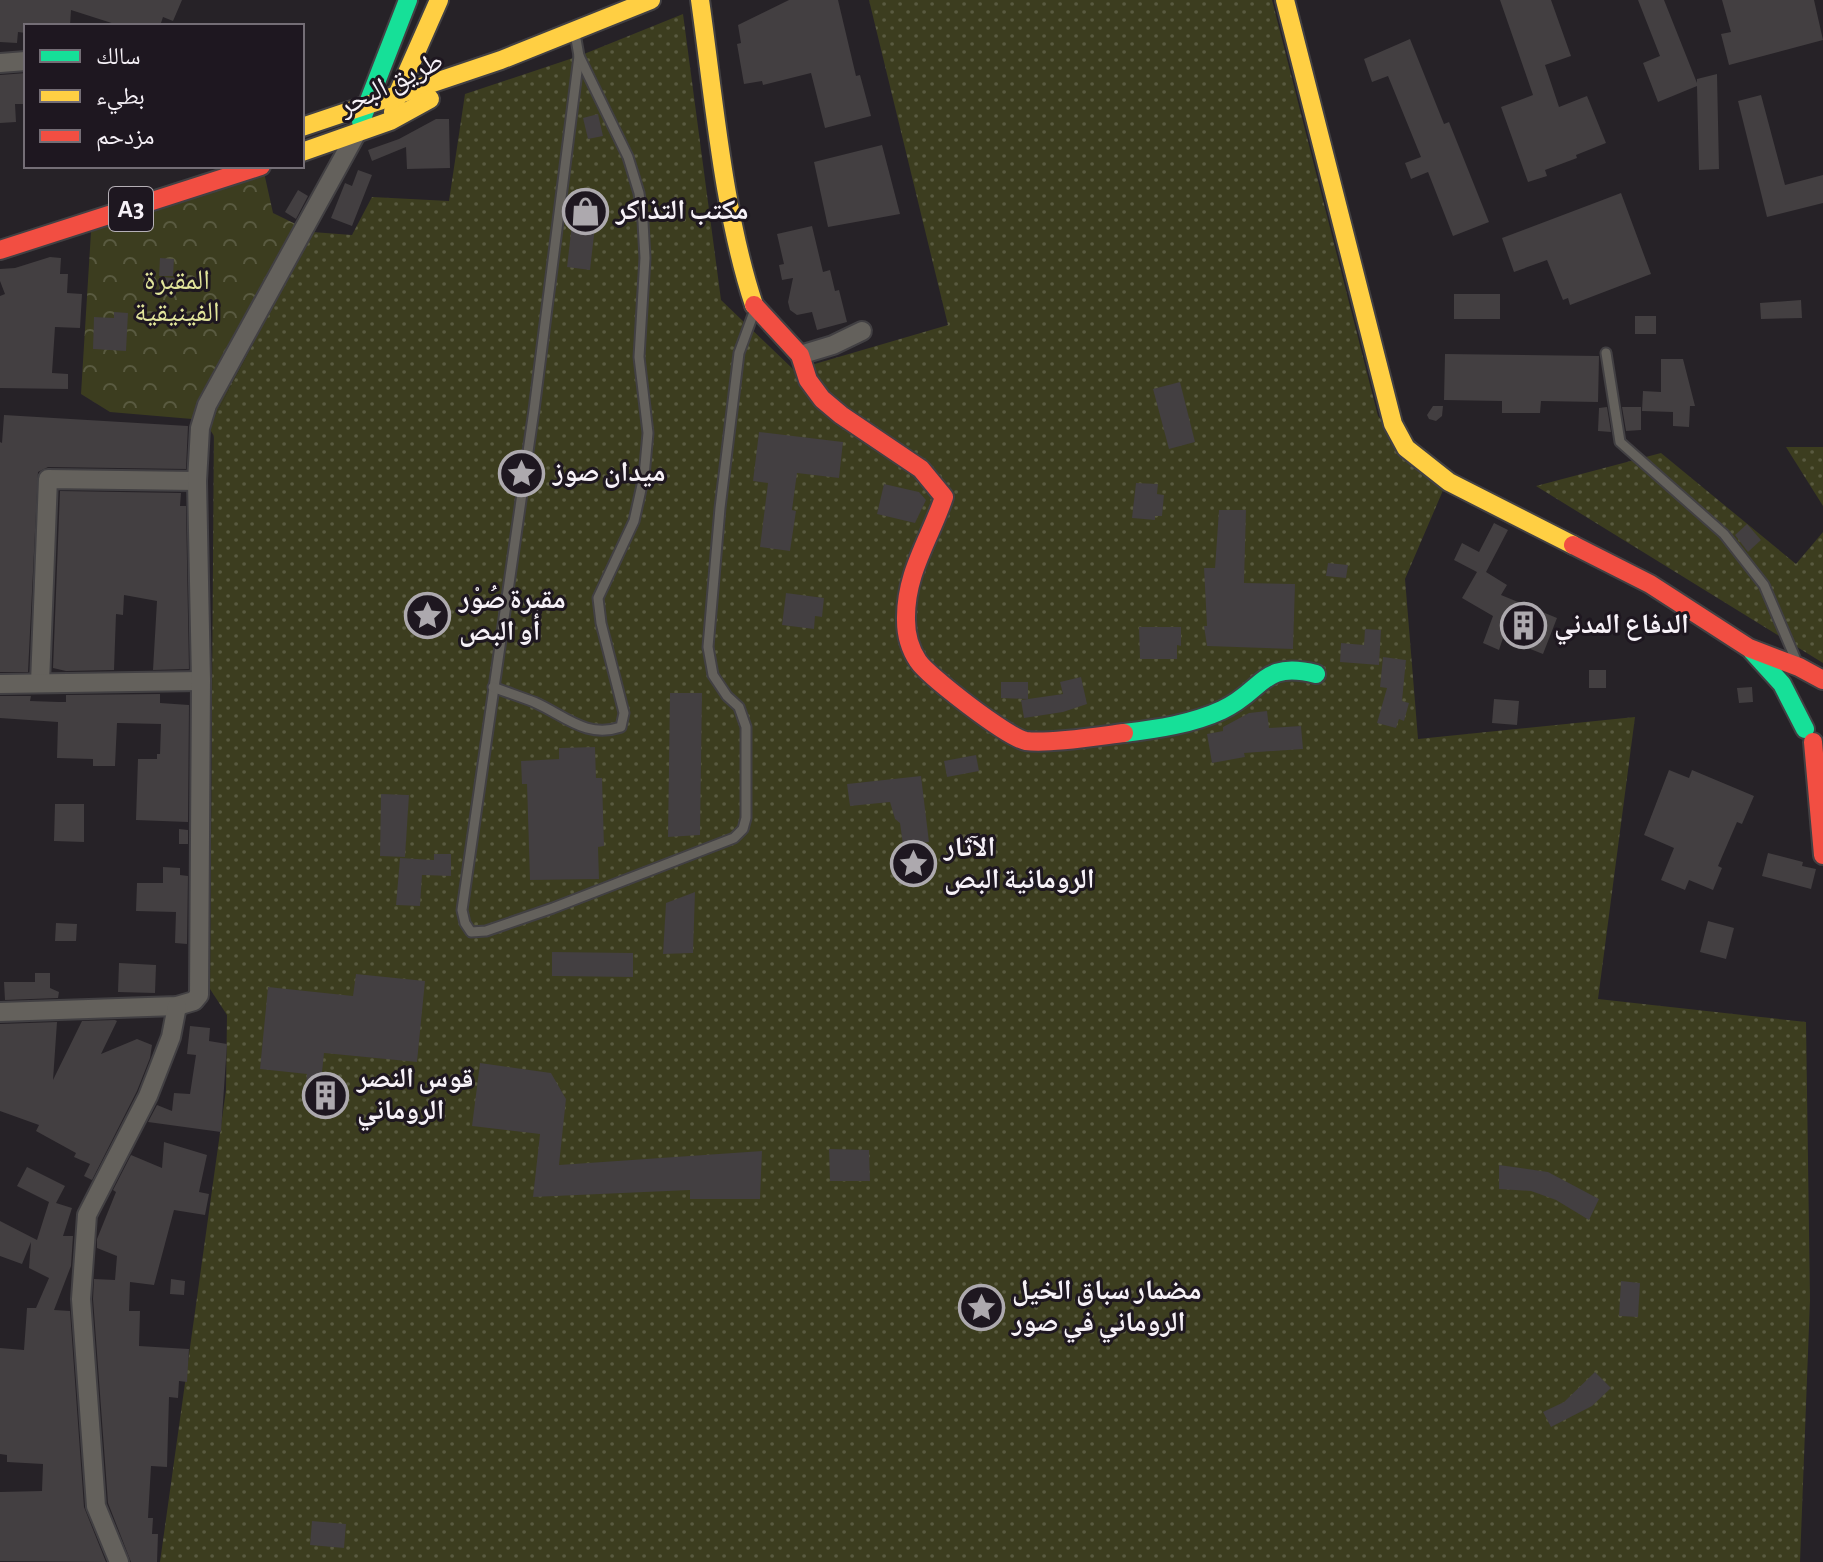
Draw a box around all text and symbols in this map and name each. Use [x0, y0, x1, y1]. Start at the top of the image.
legend [24, 24, 304, 168]
text: سالك [96, 45, 141, 69]
street label: طريق البحر [333, 47, 449, 124]
text: بطيء [96, 85, 145, 115]
text: مزدحم [96, 125, 155, 152]
road number: A3 [109, 187, 153, 231]
shop icon: مكتب التذاكر [561, 187, 609, 235]
place label: مكتب التذاكر [615, 197, 749, 226]
park label: المقبرة الفينيقية [134, 267, 220, 327]
place icon: ميدان صوز [498, 449, 546, 497]
place label: ميدان صوز [552, 459, 665, 488]
place label: مقبرة صُوْر أو البص [458, 585, 566, 647]
place icon: مقبرة صُوْر أو البص [404, 592, 452, 640]
building icon: الدفاع المدني [1499, 601, 1547, 649]
place label: الدفاع المدني [1554, 611, 1689, 646]
place label: الآثار الرومانية البص [943, 834, 1095, 895]
place icon: الآثار الرومانية البص [889, 840, 937, 888]
place label: قوس النصر الروماني [356, 1065, 474, 1132]
building icon: قوس النصر الروماني [302, 1071, 350, 1119]
place label: مضمار سباق الخيل الروماني في صور [1011, 1277, 1201, 1344]
place icon: مضمار سباق الخيل الروماني في صور [957, 1283, 1005, 1331]

